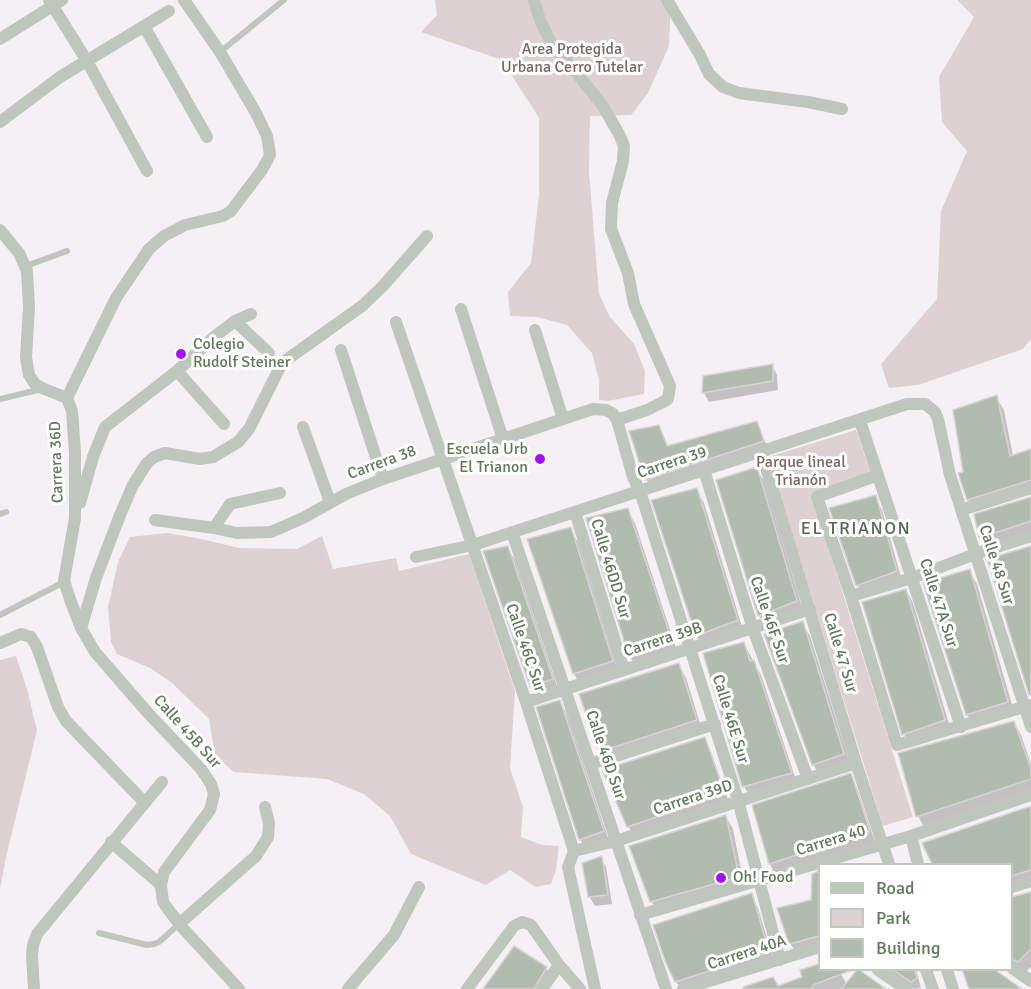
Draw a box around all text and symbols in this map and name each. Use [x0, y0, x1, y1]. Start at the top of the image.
park label: Area Protegida Urbana Cerro Tutelar [501, 40, 643, 78]
place label: Colegio Rudolf Steiner [193, 335, 291, 373]
marker: Colegio Rudolf Steiner [174, 347, 188, 361]
street label: Carrera 36D [46, 421, 68, 503]
place label: Escuela Urb El Trianon [446, 440, 528, 478]
street label: Carrera 38 [345, 442, 419, 484]
street label: Carrera 39 [635, 443, 709, 483]
marker: Escuela Urb El Trianon [533, 452, 547, 466]
park label: Parque lineal Trianón [756, 453, 846, 491]
street label: Calle 46DD Sur [586, 517, 634, 621]
district label: EL TRIANON [801, 518, 911, 540]
street label: Calle 48 Sur [974, 523, 1018, 607]
street label: Calle 47A Sur [915, 556, 961, 650]
street label: Calle 46F Sur [745, 574, 793, 666]
street label: Calle 46C Sur [501, 601, 549, 695]
street label: Calle 47 Sur [819, 611, 861, 695]
street label: Carrera 39B [621, 618, 705, 662]
street label: Calle 46E Sur [707, 672, 753, 766]
street label: Calle 45B Sur [149, 691, 225, 773]
street label: Calle 46D Sur [581, 708, 629, 802]
street label: Carrera 39D [651, 776, 735, 820]
street label: Carrera 40 [794, 821, 868, 861]
legend [818, 863, 1013, 971]
place label: Oh! Food [733, 868, 793, 888]
marker: Oh! Food [714, 871, 728, 885]
text: Road [876, 877, 915, 899]
text: Park [876, 907, 911, 929]
street label: Carrera 40A [705, 931, 789, 975]
text: Building [876, 937, 940, 959]

